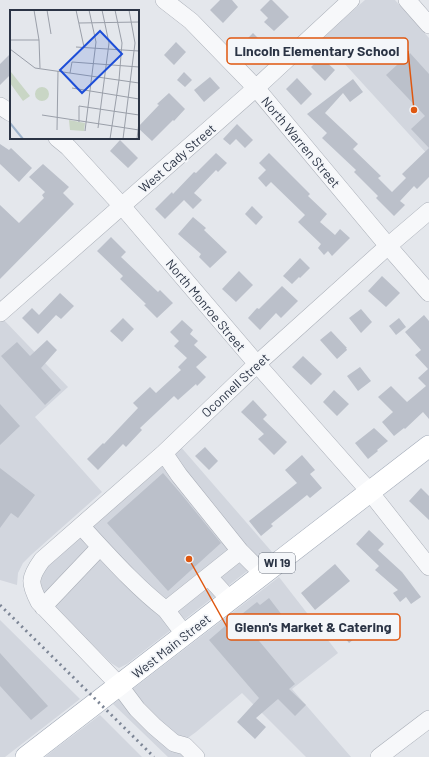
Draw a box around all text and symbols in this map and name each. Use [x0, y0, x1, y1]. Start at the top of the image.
inset map [10, 10, 139, 139]
callout: Lincoln Elementary School [227, 38, 408, 64]
text: Lincoln Elementary School [234, 42, 400, 59]
street label: North Warren Street [258, 93, 344, 191]
street label: West Cady Street [135, 120, 219, 196]
street label: North Monroe Street [163, 256, 249, 354]
street label: Oconnell Street [198, 350, 272, 420]
road number: WI 19 [259, 553, 295, 573]
street label: West Main Street [128, 610, 214, 682]
callout: Glenn's Market & Catering [227, 614, 400, 640]
text: Glenn's Market & Catering [234, 618, 392, 635]

